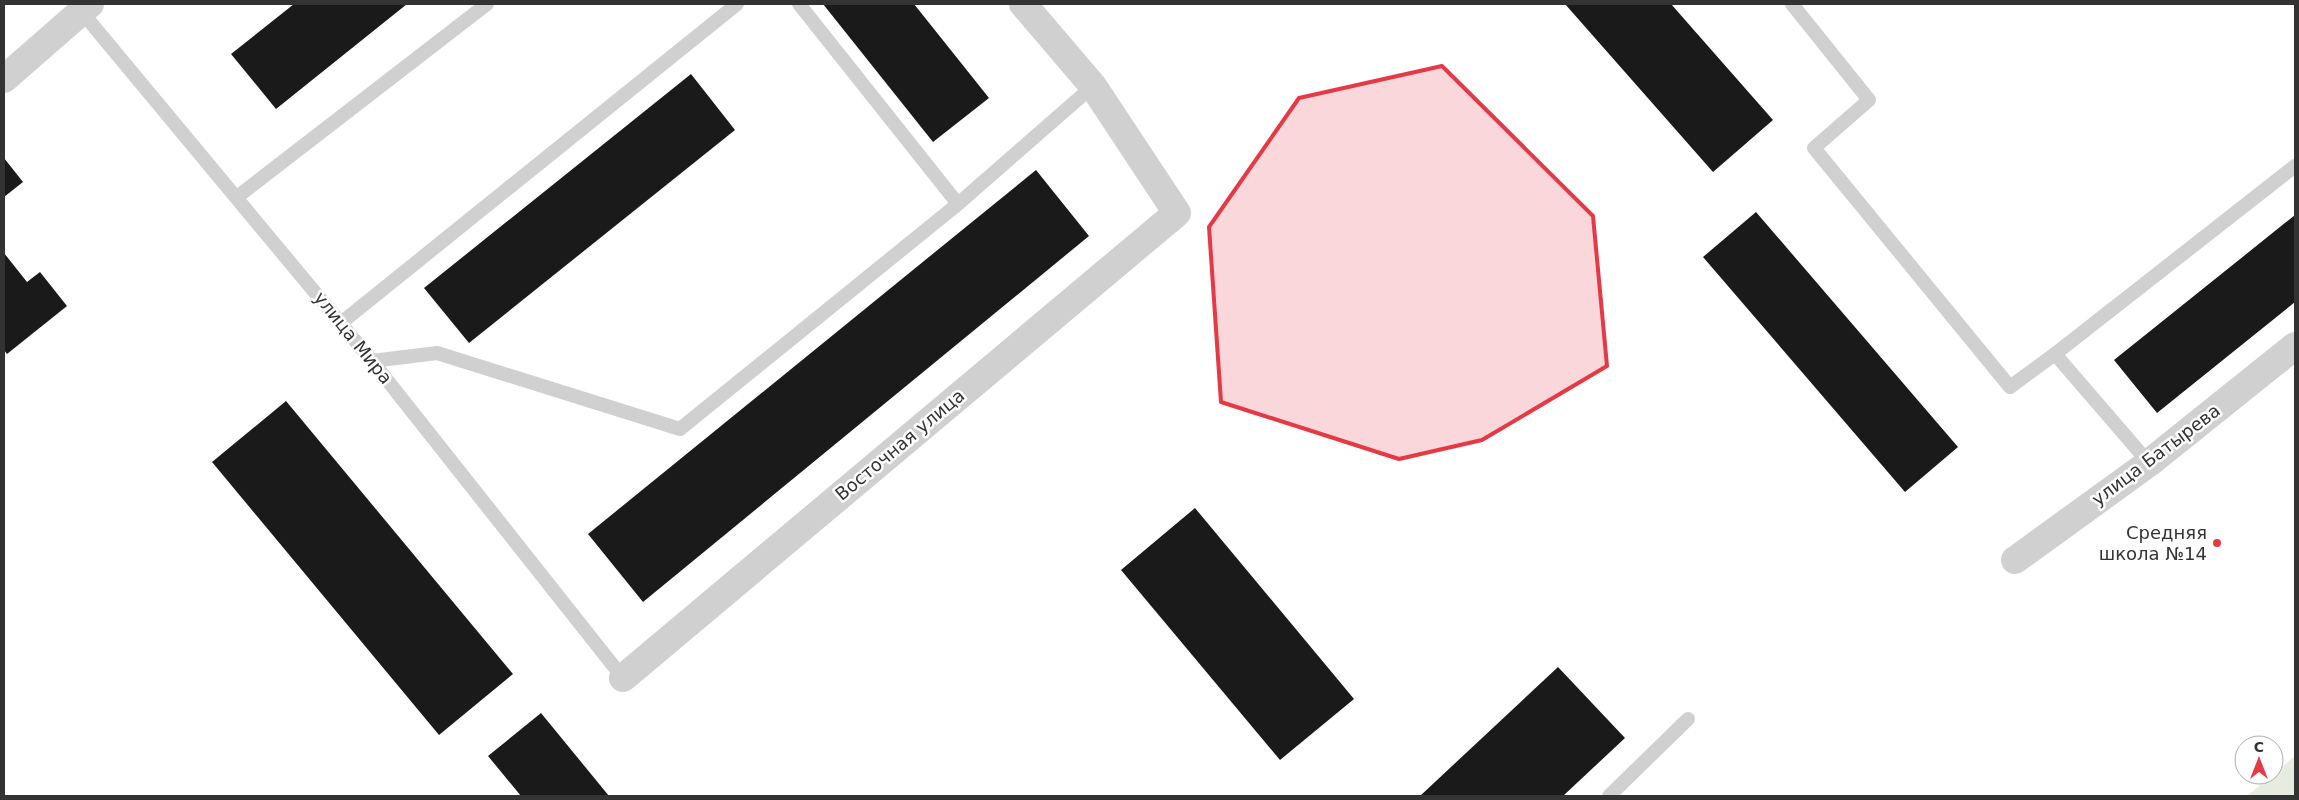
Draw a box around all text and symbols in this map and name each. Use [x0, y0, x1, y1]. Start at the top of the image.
street label: улица Мира [310, 287, 397, 388]
street label: Восточная улица [831, 385, 968, 505]
street label: улица Батырева [2087, 400, 2224, 510]
place label: Средняя школа №14 [2099, 522, 2207, 564]
marker: Средняя школа №14 [2211, 537, 2223, 549]
north arrow [2234, 735, 2284, 785]
text: С [2254, 739, 2264, 755]

